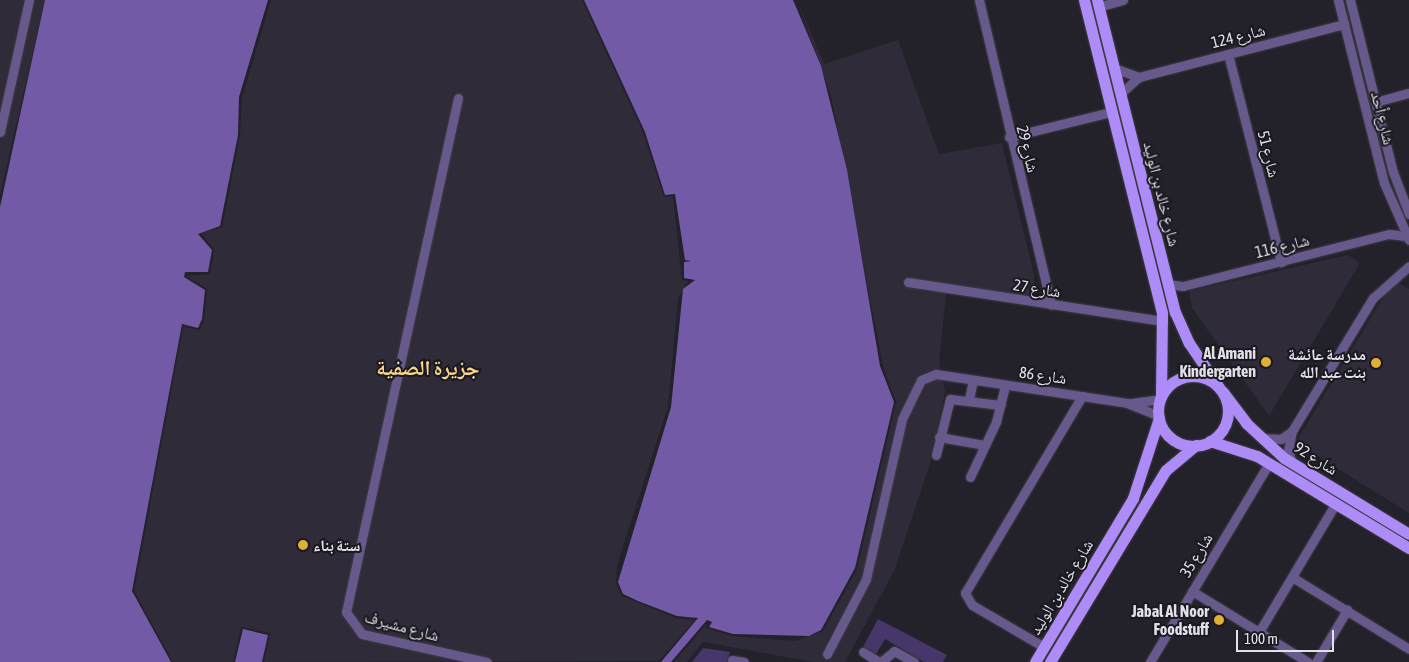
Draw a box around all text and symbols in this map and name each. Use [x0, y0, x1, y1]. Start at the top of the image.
street label: شارع 124 [1209, 20, 1267, 52]
street label: شارع أحد [1367, 89, 1399, 147]
street label: شارع 29 [1013, 124, 1043, 174]
street label: شارع 51 [1254, 129, 1284, 179]
street label: شارع خالد بن الوليد [1140, 140, 1184, 248]
street label: شارع 116 [1253, 230, 1311, 262]
street label: شارع 27 [1012, 275, 1062, 301]
place label: Al Amani Kindergarten [1180, 343, 1256, 381]
place label: مدرسة عائشة بنت عبد الله [1288, 344, 1366, 382]
district label: جزيرة الصفية [376, 354, 480, 380]
marker: Al Amani Kindergarten [1260, 356, 1272, 368]
marker: مدرسة عائشة بنت عبد الله [1370, 357, 1382, 369]
street label: شارع 86 [1018, 362, 1068, 388]
street label: شارع 92 [1291, 437, 1341, 479]
street label: شارع 35 [1176, 530, 1216, 580]
place label: ستة بناء [313, 535, 361, 555]
street label: شارع خالد بن الوليد [1025, 536, 1097, 638]
marker: ستة بناء [297, 539, 309, 551]
place label: Jabal Al Noor Foodstuff [1132, 601, 1209, 639]
street label: شارع مشيرف [363, 607, 441, 645]
marker: Jabal Al Noor Foodstuff [1213, 614, 1225, 626]
scale bar [1239, 620, 1336, 652]
text: 100 m [1244, 630, 1278, 647]

